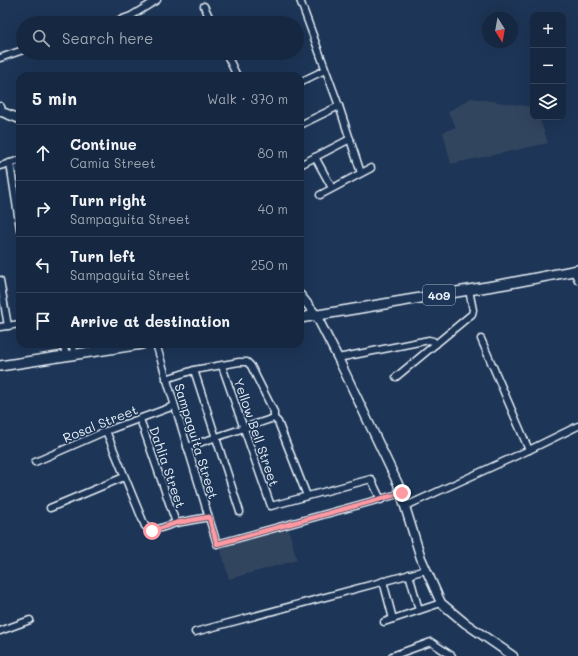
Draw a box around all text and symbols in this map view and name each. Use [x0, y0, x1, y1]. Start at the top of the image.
north arrow [482, 12, 518, 48]
map controls [530, 12, 566, 120]
button: + [530, 12, 566, 48]
search box [16, 16, 304, 60]
icon: search [30, 27, 52, 49]
text: Search here [62, 28, 153, 48]
button: − [530, 48, 566, 84]
button: layers [530, 84, 566, 120]
text: 5 min [32, 87, 77, 109]
text: Walk · 370 m [207, 90, 288, 107]
text: Continue [70, 134, 137, 154]
icon: ahead [32, 142, 54, 164]
text: 80 m [258, 144, 288, 161]
text: Camia Street [70, 154, 155, 171]
text: Turn right [70, 190, 147, 210]
icon: right [32, 198, 54, 220]
text: 40 m [258, 200, 288, 217]
text: Sampaguita Street [70, 210, 190, 227]
text: Turn left [70, 246, 135, 266]
icon: left [32, 254, 54, 276]
text: 250 m [251, 256, 288, 273]
text: Sampaguita Street [70, 266, 190, 283]
road number: 409 [423, 285, 455, 305]
icon: arrive [32, 310, 54, 332]
text: Arrive at destination [70, 311, 230, 331]
street label: Yellow Bell Street [231, 376, 284, 489]
street label: Sampaguita Street [171, 381, 223, 501]
street label: Rosal Street [60, 400, 140, 446]
street label: Dahlia Street [146, 424, 190, 510]
route end [393, 484, 411, 502]
route start [143, 522, 161, 540]

